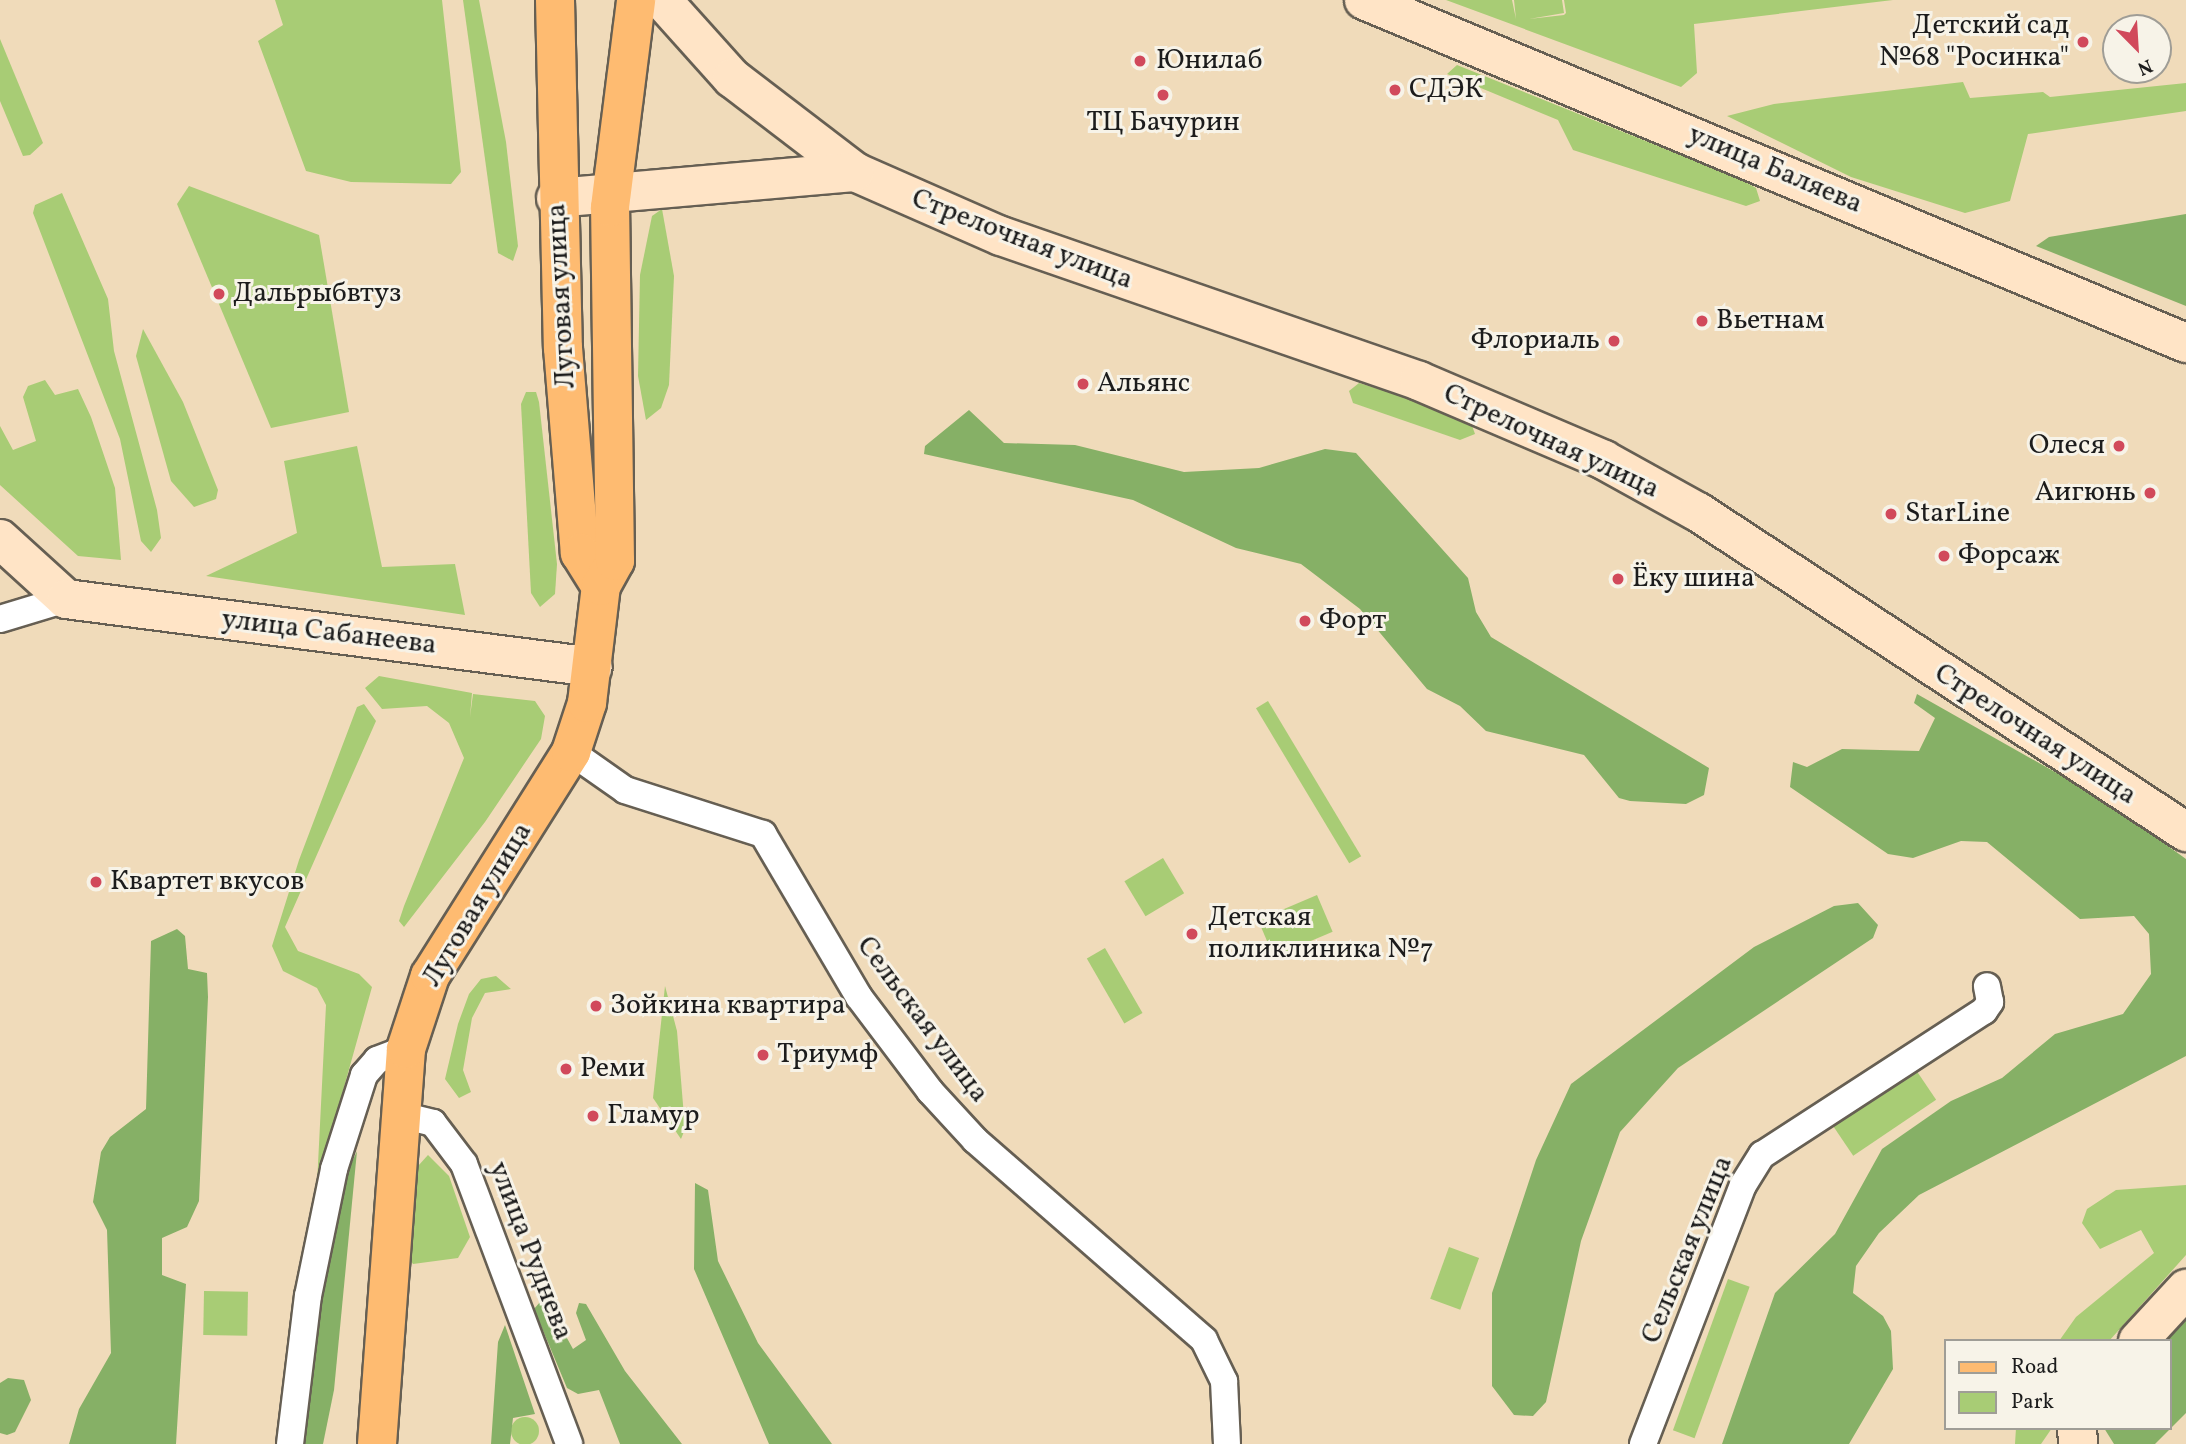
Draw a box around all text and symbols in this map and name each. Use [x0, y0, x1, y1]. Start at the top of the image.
place label: Детский сад №68 "Росинка" [1879, 9, 2069, 75]
north arrow [2102, 14, 2172, 84]
marker: Детский сад №68 "Росинка" [2075, 34, 2091, 50]
place label: Юнилаб [1156, 44, 1263, 78]
marker: Юнилаб [1130, 51, 1150, 71]
text: N [2133, 52, 2156, 81]
place label: СДЭК [1409, 73, 1483, 107]
marker: СДЭК [1387, 82, 1403, 98]
marker: ТЦ Бачурин [1155, 87, 1171, 103]
place label: ТЦ Бачурин [1086, 106, 1240, 140]
street label: улица Баляева [1683, 118, 1867, 222]
street label: Стрелочная улица [906, 182, 1138, 298]
street label: Луговая улица [540, 202, 584, 390]
place label: Дальрыбвтуз [233, 277, 401, 311]
marker: Дальрыбвтуз [211, 286, 227, 302]
place label: Вьетнам [1716, 304, 1824, 338]
marker: Вьетнам [1694, 313, 1710, 329]
place label: Флориаль [1471, 324, 1600, 358]
marker: Флориаль [1606, 333, 1622, 349]
place label: Альянс [1097, 367, 1190, 401]
marker: Альянс [1075, 376, 1091, 392]
street label: Стрелочная улица [1437, 377, 1665, 507]
place label: Олеся [2029, 429, 2105, 463]
marker: Олеся [2111, 438, 2127, 454]
place label: Аигюнь [2035, 476, 2136, 510]
marker: Аигюнь [2142, 485, 2158, 501]
place label: StarLine [1905, 497, 2010, 531]
marker: StarLine [1883, 506, 1899, 522]
place label: Форсаж [1958, 539, 2060, 573]
marker: Форсаж [1936, 548, 1952, 564]
place label: Ёку шина [1632, 562, 1756, 596]
marker: Ёку шина [1610, 571, 1626, 587]
street label: улица Сабанеева [220, 603, 438, 663]
place label: Форт [1319, 604, 1386, 638]
marker: Форт [1297, 613, 1313, 629]
street label: Стрелочная улица [1927, 657, 2143, 813]
street label: Луговая улица [416, 816, 540, 994]
place label: Квартет вкусов [110, 865, 304, 899]
marker: Квартет вкусов [88, 874, 104, 890]
place label: Детская поликлиника №7 [1208, 901, 1434, 967]
marker: Детская поликлиника №7 [1182, 924, 1202, 944]
street label: Сельская улица [848, 930, 996, 1110]
place label: Зойкина квартира [610, 989, 846, 1023]
marker: Зойкина квартира [588, 998, 604, 1014]
place label: Триумф [777, 1038, 878, 1072]
marker: Триумф [755, 1047, 771, 1063]
place label: Реми [580, 1052, 645, 1086]
marker: Реми [558, 1061, 574, 1077]
place label: Гламур [607, 1099, 700, 1133]
marker: Гламур [585, 1108, 601, 1124]
street label: Сельская улица [1635, 1151, 1741, 1349]
street label: улица Руднева [481, 1157, 579, 1345]
legend [1944, 1339, 2172, 1430]
text: Road [2011, 1353, 2058, 1382]
text: Park [2011, 1388, 2054, 1417]

